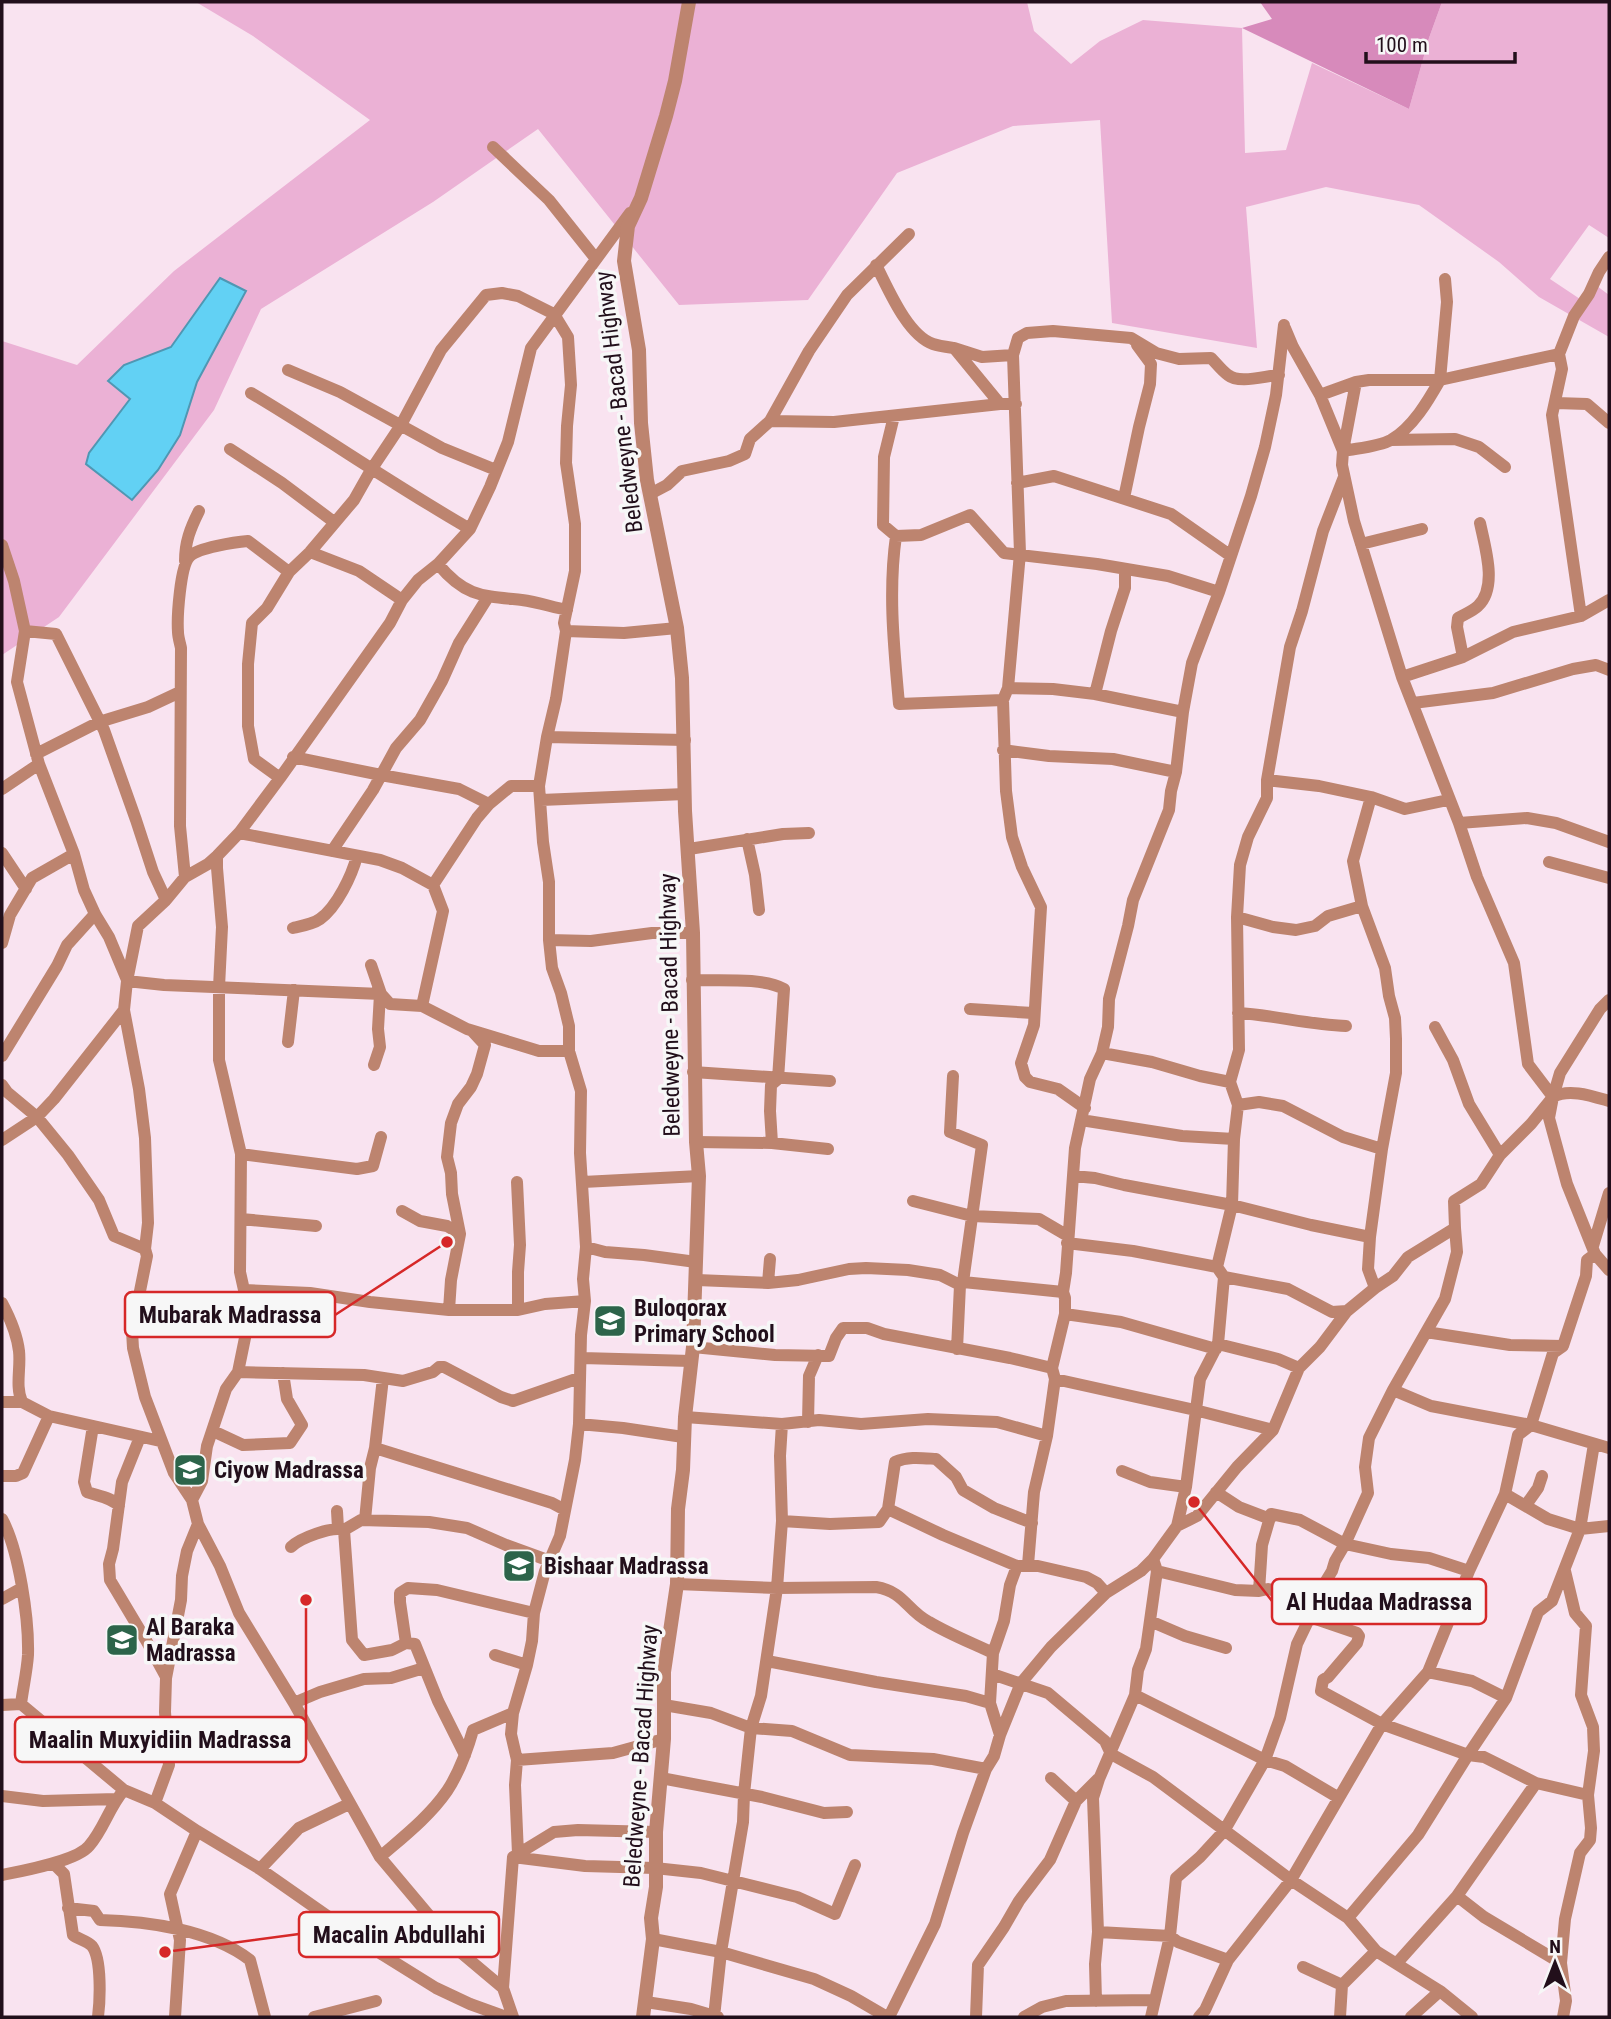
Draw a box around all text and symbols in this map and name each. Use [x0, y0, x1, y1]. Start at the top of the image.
scale bar [1366, 21, 1515, 65]
text: 100 m [1376, 33, 1428, 57]
street label: Beledweyne - Bacad Highway [589, 269, 648, 534]
street label: Beledweyne - Bacad Highway [654, 873, 686, 1137]
callout: Mubarak Madrassa [125, 1292, 335, 1337]
place label: Buloqorax Primary School [634, 1295, 775, 1348]
text: Mubarak Madrassa [139, 1301, 321, 1329]
school or university icon: Buloqorax Primary School [591, 1302, 629, 1340]
school or university icon: Ciyow Madrassa [171, 1451, 209, 1489]
place label: Ciyow Madrassa [214, 1457, 364, 1484]
school or university icon: Bishaar Madrassa [500, 1547, 538, 1585]
place label: Bishaar Madrassa [544, 1553, 709, 1580]
callout: Al Hudaa Madrassa [1272, 1579, 1486, 1624]
text: Al Hudaa Madrassa [1286, 1588, 1472, 1616]
place label: Al Baraka Madrassa [146, 1614, 236, 1667]
school or university icon: Al Baraka Madrassa [103, 1621, 141, 1659]
street label: Beledweyne - Bacad Highway [618, 1623, 664, 1888]
callout: Maalin Muxyidiin Madrassa [15, 1717, 306, 1762]
text: Maalin Muxyidiin Madrassa [29, 1726, 291, 1754]
callout: Macalin Abdullahi [299, 1912, 499, 1957]
text: Macalin Abdullahi [313, 1921, 485, 1949]
north arrow [1520, 1928, 1590, 1998]
text: N [1549, 1935, 1561, 1958]

